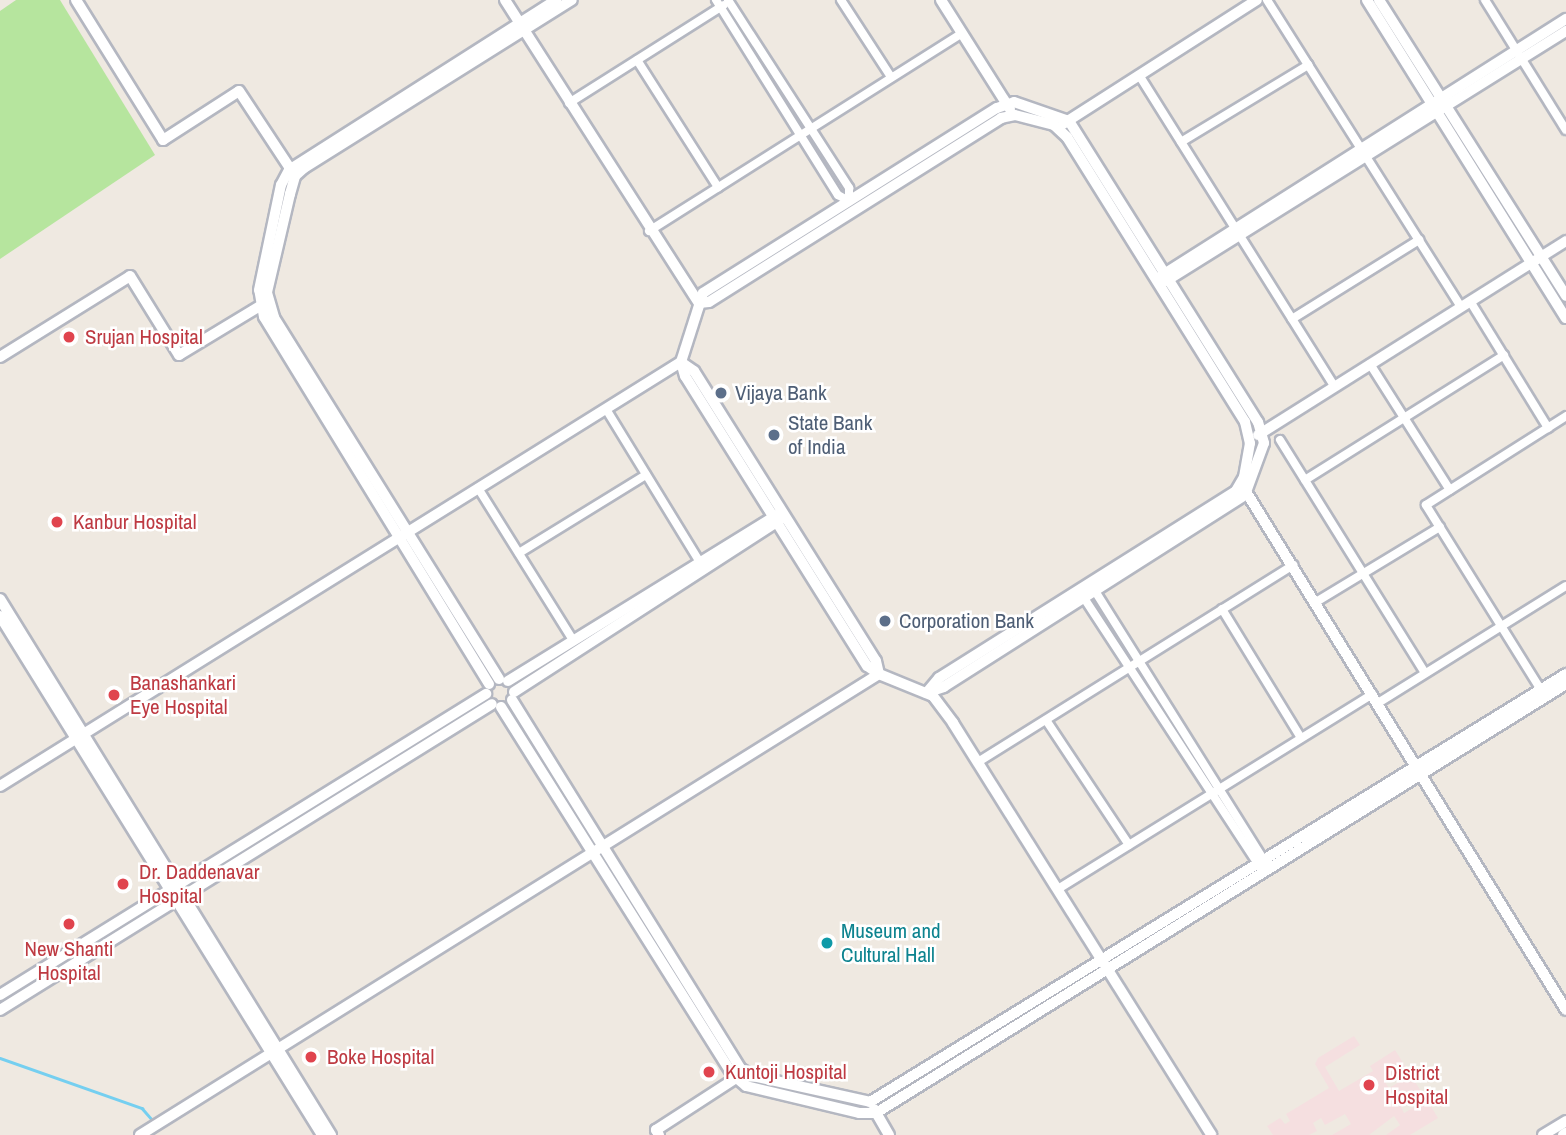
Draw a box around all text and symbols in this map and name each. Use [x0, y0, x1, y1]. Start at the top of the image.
place label: Srujan Hospital [85, 324, 203, 350]
marker: Srujan Hospital [59, 327, 79, 347]
place label: Vijaya Bank [735, 380, 827, 406]
marker: Vijaya Bank [713, 385, 729, 401]
place label: State Bank of India [788, 410, 872, 460]
marker: State Bank of India [766, 427, 782, 443]
place label: Kanbur Hospital [73, 509, 196, 535]
marker: Kanbur Hospital [47, 512, 67, 532]
place label: Corporation Bank [899, 608, 1034, 634]
marker: Corporation Bank [877, 613, 893, 629]
place label: Banashankari Eye Hospital [130, 670, 236, 720]
marker: Banashankari Eye Hospital [104, 685, 124, 705]
place label: Dr. Daddenavar Hospital [139, 859, 260, 909]
marker: Dr. Daddenavar Hospital [113, 874, 133, 894]
marker: New Shanti Hospital [59, 914, 79, 934]
place label: Museum and Cultural Hall [841, 918, 941, 968]
marker: Museum and Cultural Hall [819, 935, 835, 951]
place label: New Shanti Hospital [24, 936, 114, 986]
place label: Boke Hospital [327, 1044, 434, 1070]
marker: Boke Hospital [301, 1047, 321, 1067]
place label: Kuntoji Hospital [725, 1059, 847, 1085]
place label: District Hospital [1385, 1060, 1448, 1110]
marker: Kuntoji Hospital [699, 1062, 719, 1082]
marker: District Hospital [1359, 1075, 1379, 1095]

